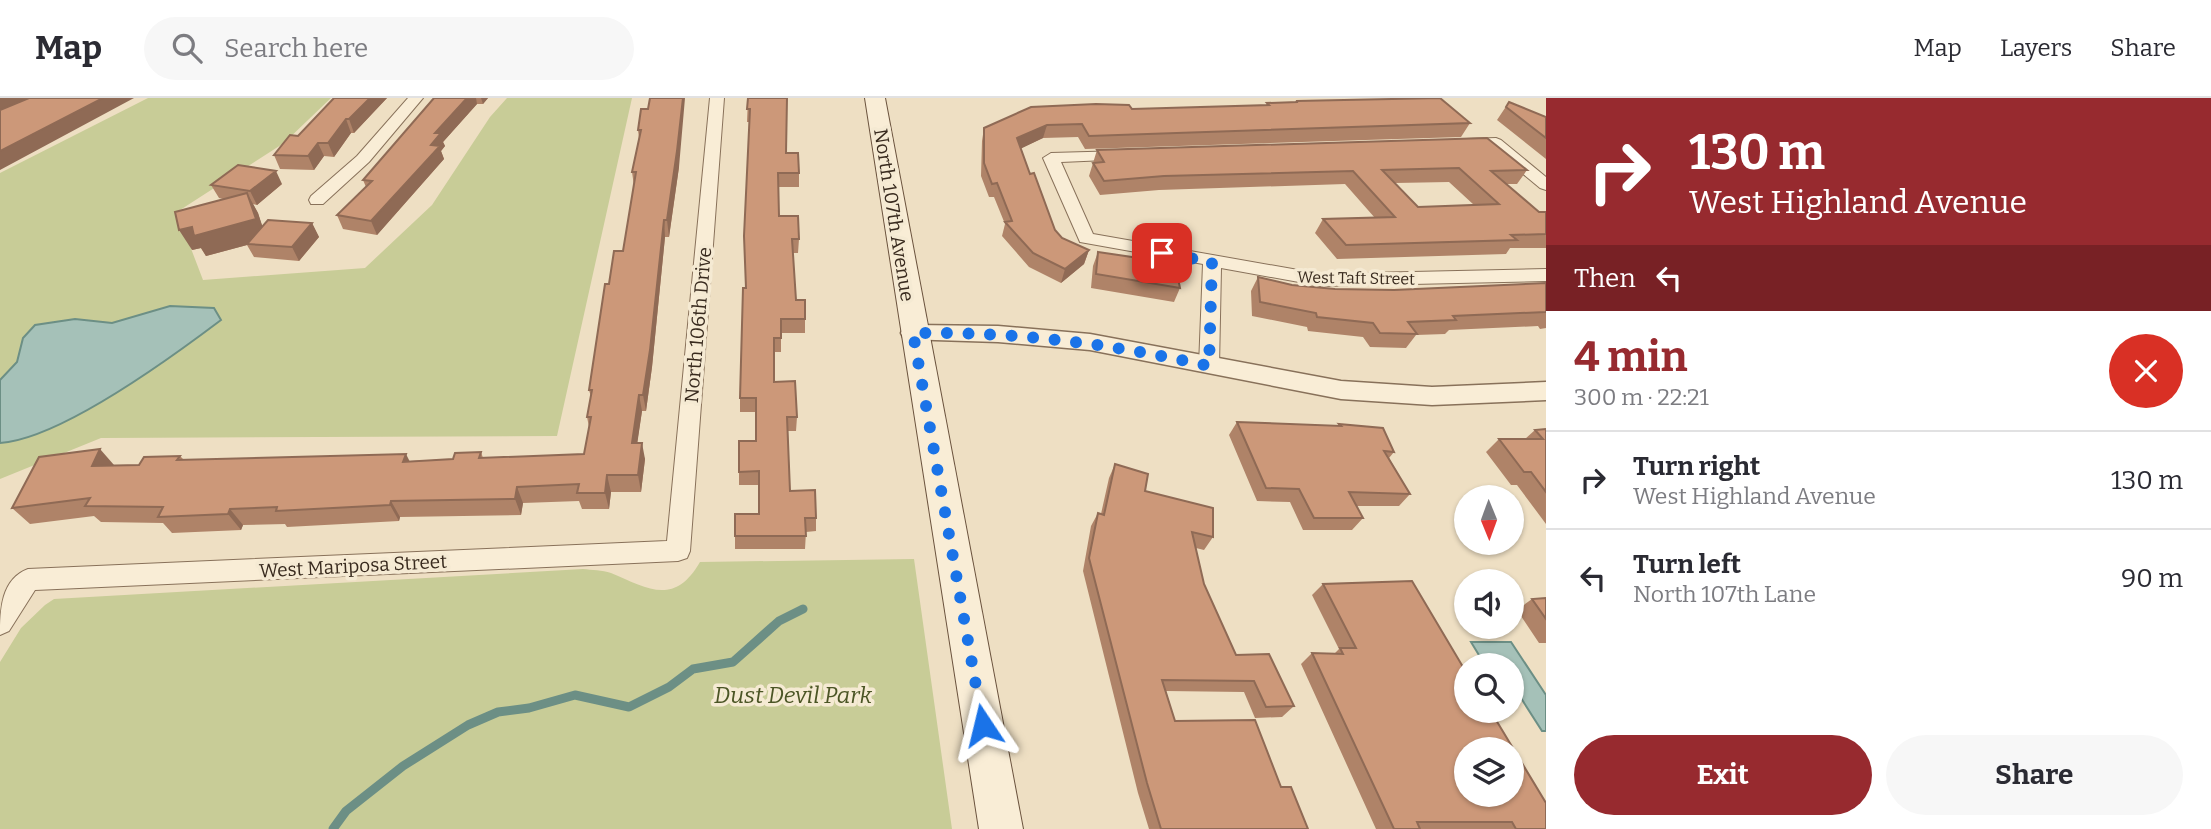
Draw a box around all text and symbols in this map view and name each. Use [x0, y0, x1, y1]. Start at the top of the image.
search box [144, 17, 634, 80]
text: Map [35, 28, 102, 68]
icon: search [168, 29, 206, 67]
text: Search here [224, 33, 368, 64]
text: Map [1914, 34, 1962, 62]
text: Layers [2000, 34, 2072, 62]
text: Share [2110, 34, 2176, 62]
text: 130 m [1689, 123, 1825, 182]
icon: right [1574, 126, 1665, 217]
street label: North 107th Avenue [869, 127, 919, 303]
text: West Highland Avenue [1689, 183, 2027, 221]
pin [1132, 223, 1192, 283]
icon: arrive [1143, 234, 1181, 272]
street label: North 106th Drive [680, 246, 716, 404]
icon: left [1650, 259, 1688, 297]
text: Then [1574, 263, 1636, 294]
street label: West Taft Street [1297, 267, 1415, 289]
text: 4 min [1574, 332, 1688, 382]
button: close [2109, 334, 2183, 408]
text: 300 m · 22:21 [1574, 383, 1709, 411]
text: Turn right [1633, 451, 1760, 482]
icon: right [1574, 461, 1612, 499]
text: 130 m [2111, 465, 2183, 496]
text: West Highland Avenue [1633, 482, 1876, 510]
north arrow [1454, 485, 1524, 555]
map controls [1454, 485, 1524, 807]
text: Turn left [1633, 549, 1741, 580]
street label: West Mariposa Street [258, 550, 448, 582]
icon: left [1574, 559, 1612, 597]
text: 90 m [2121, 563, 2183, 594]
button: sound [1454, 569, 1524, 639]
text: North 107th Lane [1633, 580, 1816, 608]
button: search [1454, 653, 1524, 723]
park label: Dust Devil Park [714, 681, 872, 709]
position arrow [946, 688, 1020, 762]
button: Exit [1574, 735, 1872, 815]
button: Share [1886, 735, 2183, 815]
button: layers [1454, 737, 1524, 807]

